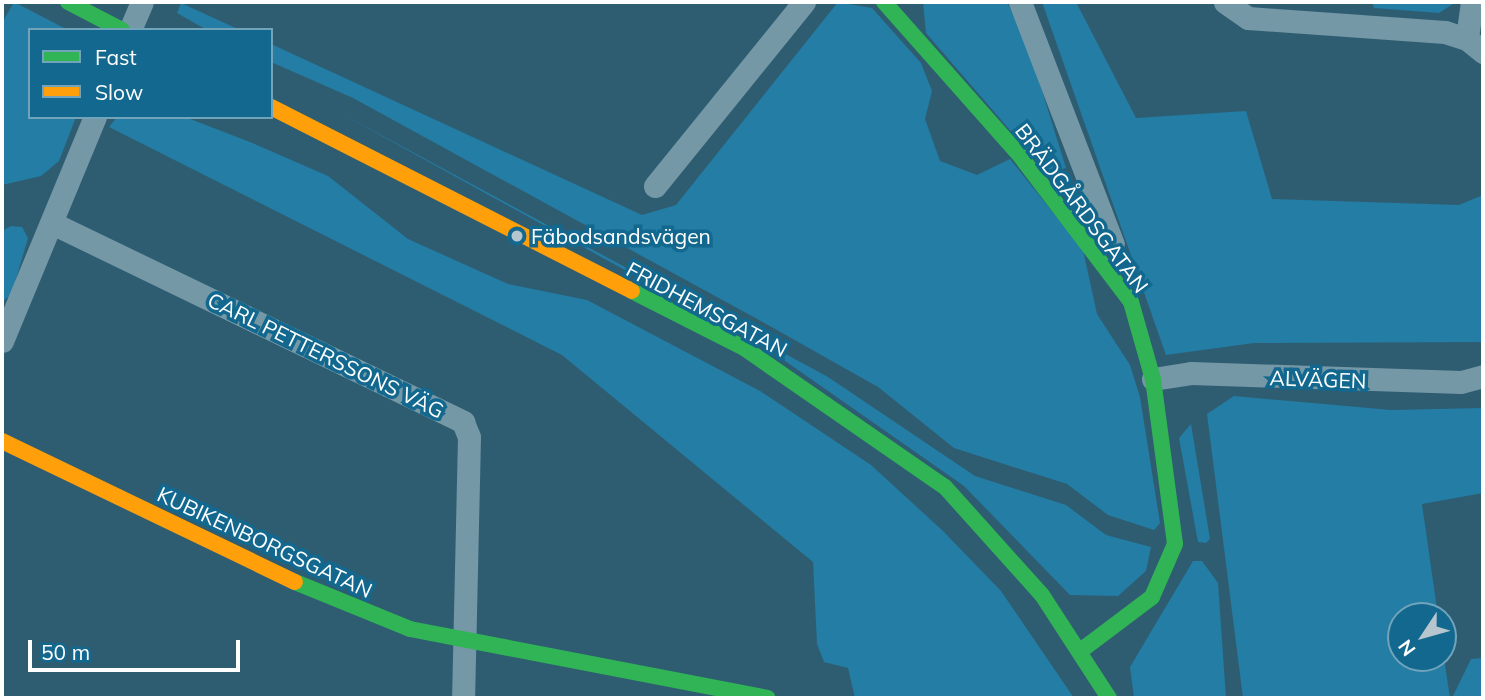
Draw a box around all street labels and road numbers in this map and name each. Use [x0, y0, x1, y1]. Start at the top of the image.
street label: BRÄDGÅRDSGATAN [1010, 118, 1154, 298]
street label: FRIDHEMSGATAN [622, 256, 792, 362]
street label: CARL PETTERSSONS VÄG [204, 287, 448, 423]
street label: ALVÄGEN [1269, 365, 1367, 393]
street label: KUBIKENBORGSGATAN [154, 481, 376, 603]

